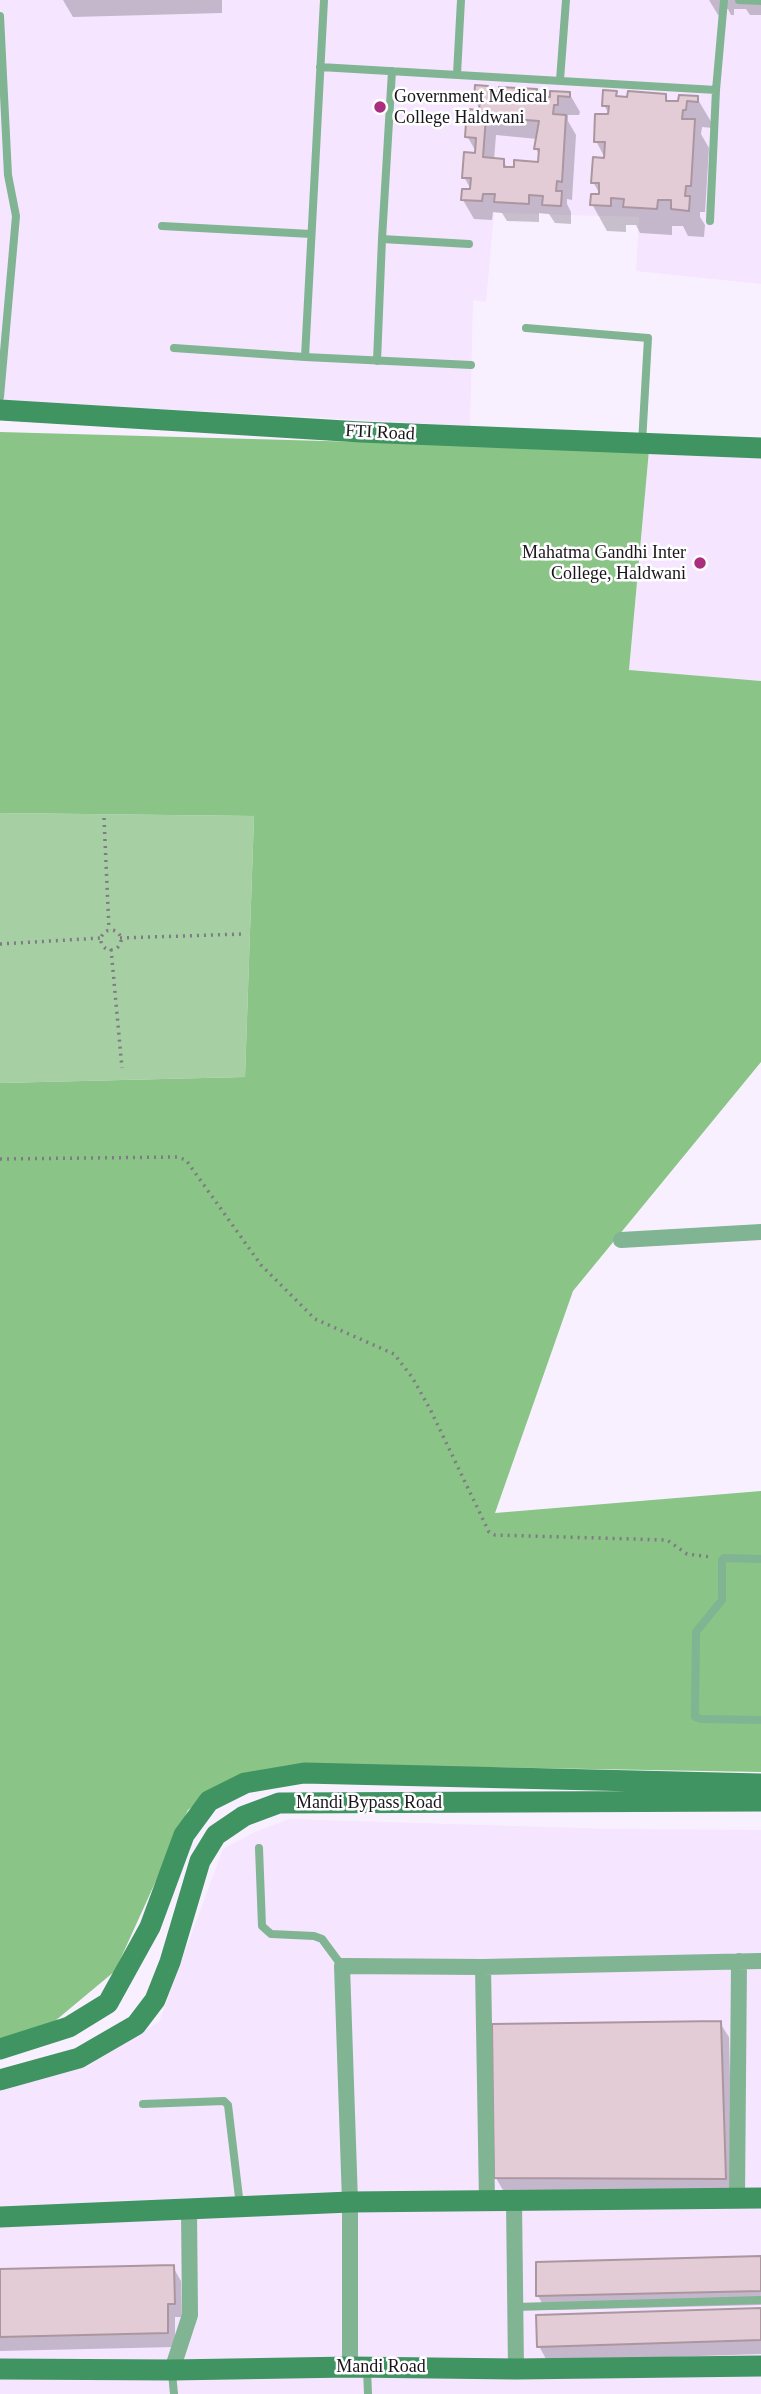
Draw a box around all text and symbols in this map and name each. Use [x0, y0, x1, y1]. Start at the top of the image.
place label: Government Medical College Haldwani [394, 86, 570, 128]
marker: Government Medical College Haldwani [372, 99, 388, 115]
street label: FTI Road [343, 420, 417, 446]
place label: Mahatma Gandhi Inter College, Haldwani [493, 542, 686, 584]
marker: Mahatma Gandhi Inter College, Haldwani [692, 555, 708, 571]
street label: Mandi Bypass Road [286, 1792, 452, 1814]
street label: Mandi Road [330, 2356, 432, 2378]

